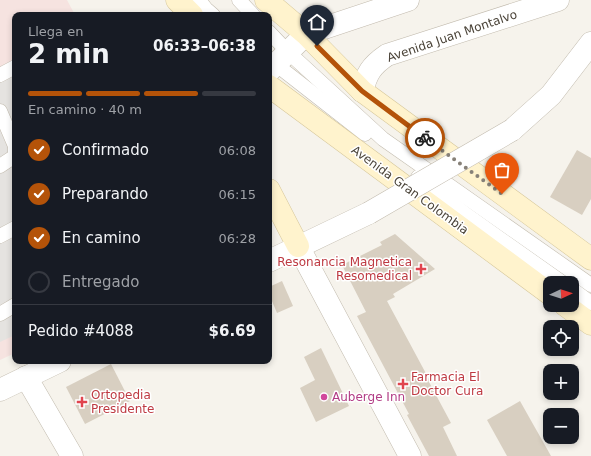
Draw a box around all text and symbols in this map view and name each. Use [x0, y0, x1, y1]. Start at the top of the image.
pin [300, 5, 334, 46]
street label: Avenida Juan Montalvo [385, 7, 519, 65]
icon: home [306, 11, 328, 33]
text: Llega en [28, 24, 83, 39]
text: 06:33–06:38 [153, 37, 256, 55]
text: 2 min [28, 39, 110, 69]
text: En camino · 40 m [28, 102, 142, 117]
courier [405, 118, 445, 158]
icon: bike [414, 127, 436, 149]
icon: check [28, 139, 50, 161]
text: Confirmado [62, 141, 149, 159]
text: 06:08 [219, 143, 256, 158]
street label: Avenida Gran Colombia [349, 143, 471, 237]
pin [485, 153, 519, 194]
icon: bag [491, 159, 513, 181]
icon: check [28, 183, 50, 205]
text: Preparando [62, 185, 148, 203]
text: 06:15 [219, 187, 256, 202]
icon: check [28, 227, 50, 249]
text: En camino [62, 229, 141, 247]
text: 06:28 [219, 231, 256, 246]
place label: Resonancia Magnetica Resomedical [277, 255, 412, 283]
marker: Resonancia Magnetica Resomedical [415, 263, 427, 275]
text: Entregado [62, 273, 139, 291]
north arrow [543, 276, 579, 312]
map controls [543, 276, 579, 444]
button: locate [543, 320, 579, 356]
text: Pedido #4088 [28, 322, 134, 340]
text: $6.69 [209, 322, 256, 340]
button: + [543, 364, 579, 400]
place label: Farmacia El Doctor Cura [411, 370, 483, 398]
marker: Farmacia El Doctor Cura [398, 379, 408, 389]
place label: Ortopedia Presidente [91, 388, 154, 416]
place label: Auberge Inn [332, 390, 405, 404]
marker: Auberge Inn [319, 392, 329, 402]
marker: Ortopedia Presidente [76, 396, 88, 408]
button: − [543, 408, 579, 444]

